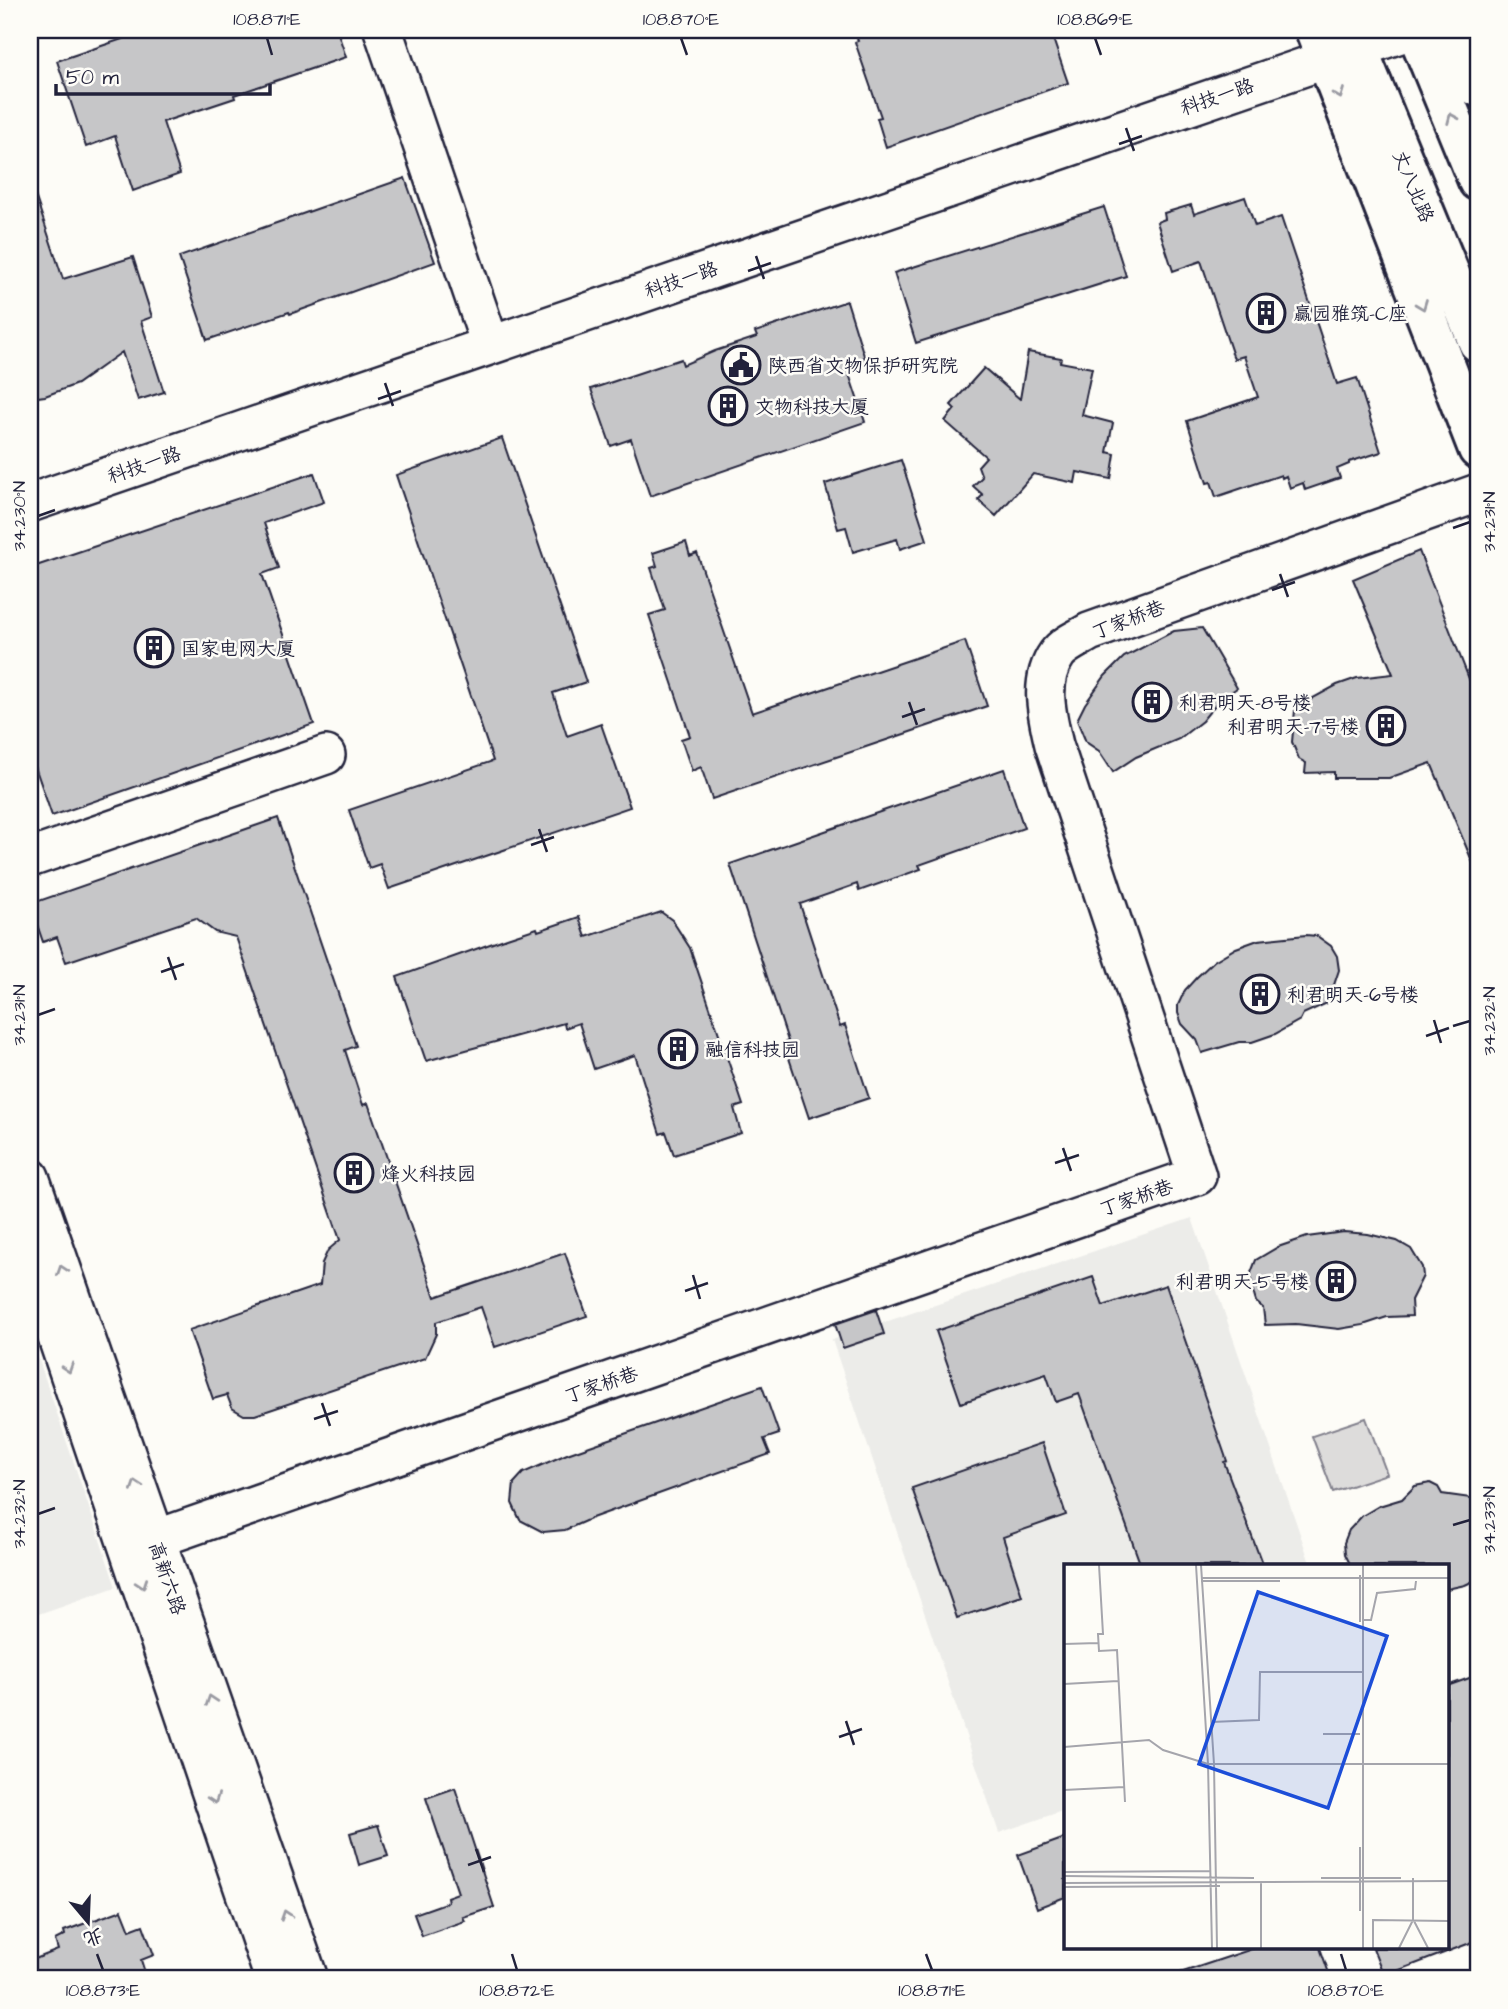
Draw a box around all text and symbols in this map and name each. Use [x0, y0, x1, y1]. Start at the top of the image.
text: 108.871°E [233, 7, 301, 32]
text: 108.870°E [643, 7, 720, 32]
text: 108.869°E [1057, 7, 1133, 32]
scale bar [56, 52, 270, 96]
text: 50 m [66, 63, 120, 92]
street label: 科技一路 [1177, 72, 1258, 123]
one-way arrow [1331, 87, 1345, 99]
one-way arrow [1446, 112, 1460, 125]
street label: 丈八北路 [1385, 146, 1440, 227]
street label: 科技一路 [641, 255, 722, 306]
building icon: 赢园雅筑-C座 [1245, 292, 1287, 334]
one-way arrow [1414, 299, 1428, 311]
place label: 赢园雅筑-C座 [1293, 301, 1407, 328]
public building icon: 陕西省文物保护研究院 [720, 344, 762, 386]
place label: 陕西省文物保护研究院 [768, 353, 958, 380]
building icon: 文物科技大厦 [707, 385, 749, 427]
place label: 文物科技大厦 [755, 394, 869, 421]
street label: 科技一路 [104, 440, 185, 491]
text: 34.230°N [7, 481, 32, 551]
text: 34.231°N [1477, 492, 1502, 552]
street label: 丁家桥巷 [1088, 594, 1169, 647]
building icon: 国家电网大厦 [133, 627, 175, 669]
place label: 国家电网大厦 [181, 636, 295, 663]
building icon: 利君明天-8号楼 [1131, 681, 1173, 723]
place label: 利君明天-8号楼 [1179, 690, 1311, 717]
building icon: 利君明天-7号楼 [1365, 705, 1407, 747]
place label: 利君明天-7号楼 [1227, 714, 1359, 741]
building icon: 利君明天-6号楼 [1239, 973, 1281, 1015]
place label: 利君明天-6号楼 [1287, 982, 1419, 1009]
text: 34.231°N [7, 985, 32, 1045]
text: 34.232°N [1477, 987, 1502, 1055]
building icon: 融信科技园 [657, 1028, 699, 1070]
place label: 融信科技园 [705, 1037, 800, 1064]
building icon: 烽火科技园 [333, 1152, 375, 1194]
place label: 烽火科技园 [381, 1161, 476, 1188]
street label: 丁家桥巷 [1096, 1173, 1177, 1224]
building icon: 利君明天-5号楼 [1315, 1260, 1357, 1302]
one-way arrow [56, 1265, 70, 1277]
place label: 利君明天-5号楼 [1176, 1269, 1309, 1296]
street label: 丁家桥巷 [561, 1360, 642, 1411]
one-way arrow [60, 1362, 74, 1374]
text: 34.232°N [7, 1480, 32, 1548]
one-way arrow [130, 1480, 144, 1492]
text: 34.233°N [1477, 1486, 1502, 1554]
street label: 高新六路 [141, 1538, 192, 1619]
inset map [1064, 1564, 1448, 1950]
one-way arrow [134, 1577, 148, 1589]
one-way arrow [205, 1695, 219, 1707]
one-way arrow [206, 1793, 220, 1805]
north arrow [52, 1886, 122, 1956]
one-way arrow [280, 1909, 294, 1921]
text: 北 [80, 1921, 106, 1953]
text: 108.873°E [66, 1978, 141, 2003]
text: 108.872°E [479, 1978, 555, 2003]
text: 108.871°E [898, 1978, 966, 2003]
text: 108.870°E [1308, 1978, 1385, 2003]

